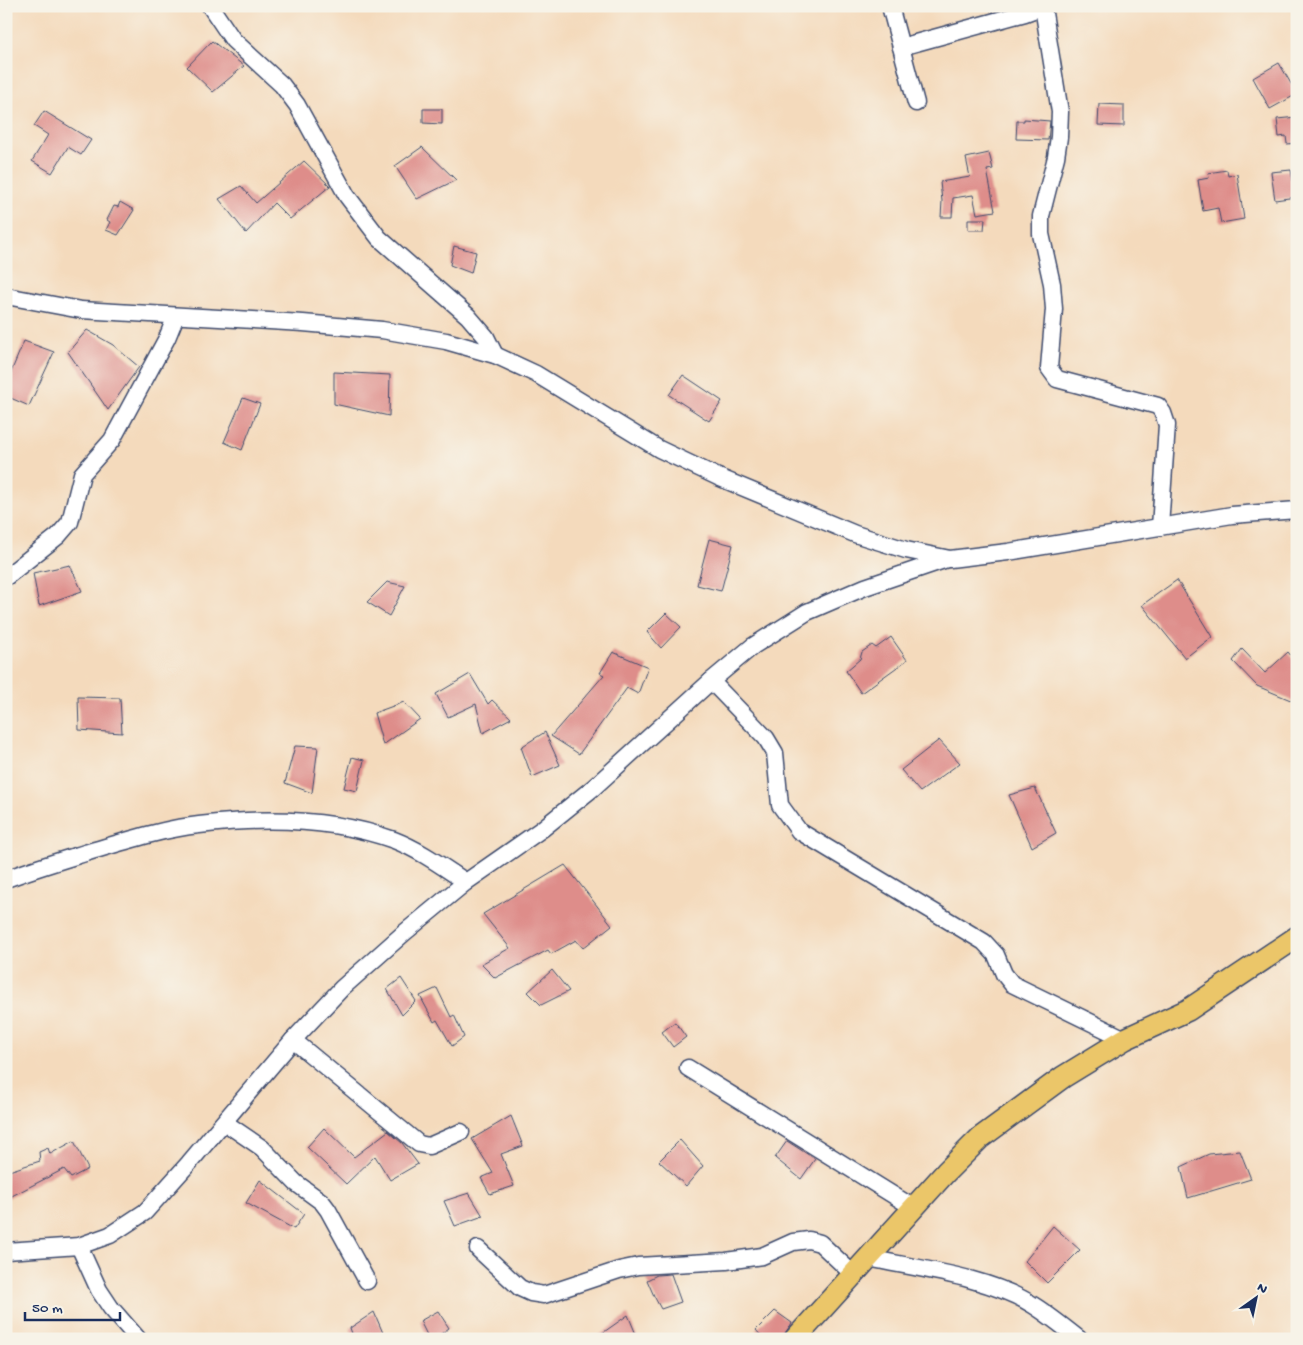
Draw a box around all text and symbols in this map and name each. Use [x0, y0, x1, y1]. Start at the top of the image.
north arrow [1230, 1272, 1280, 1322]
text: N [1253, 1280, 1270, 1299]
scale bar [25, 1290, 120, 1322]
text: 50 m [32, 1300, 63, 1318]

